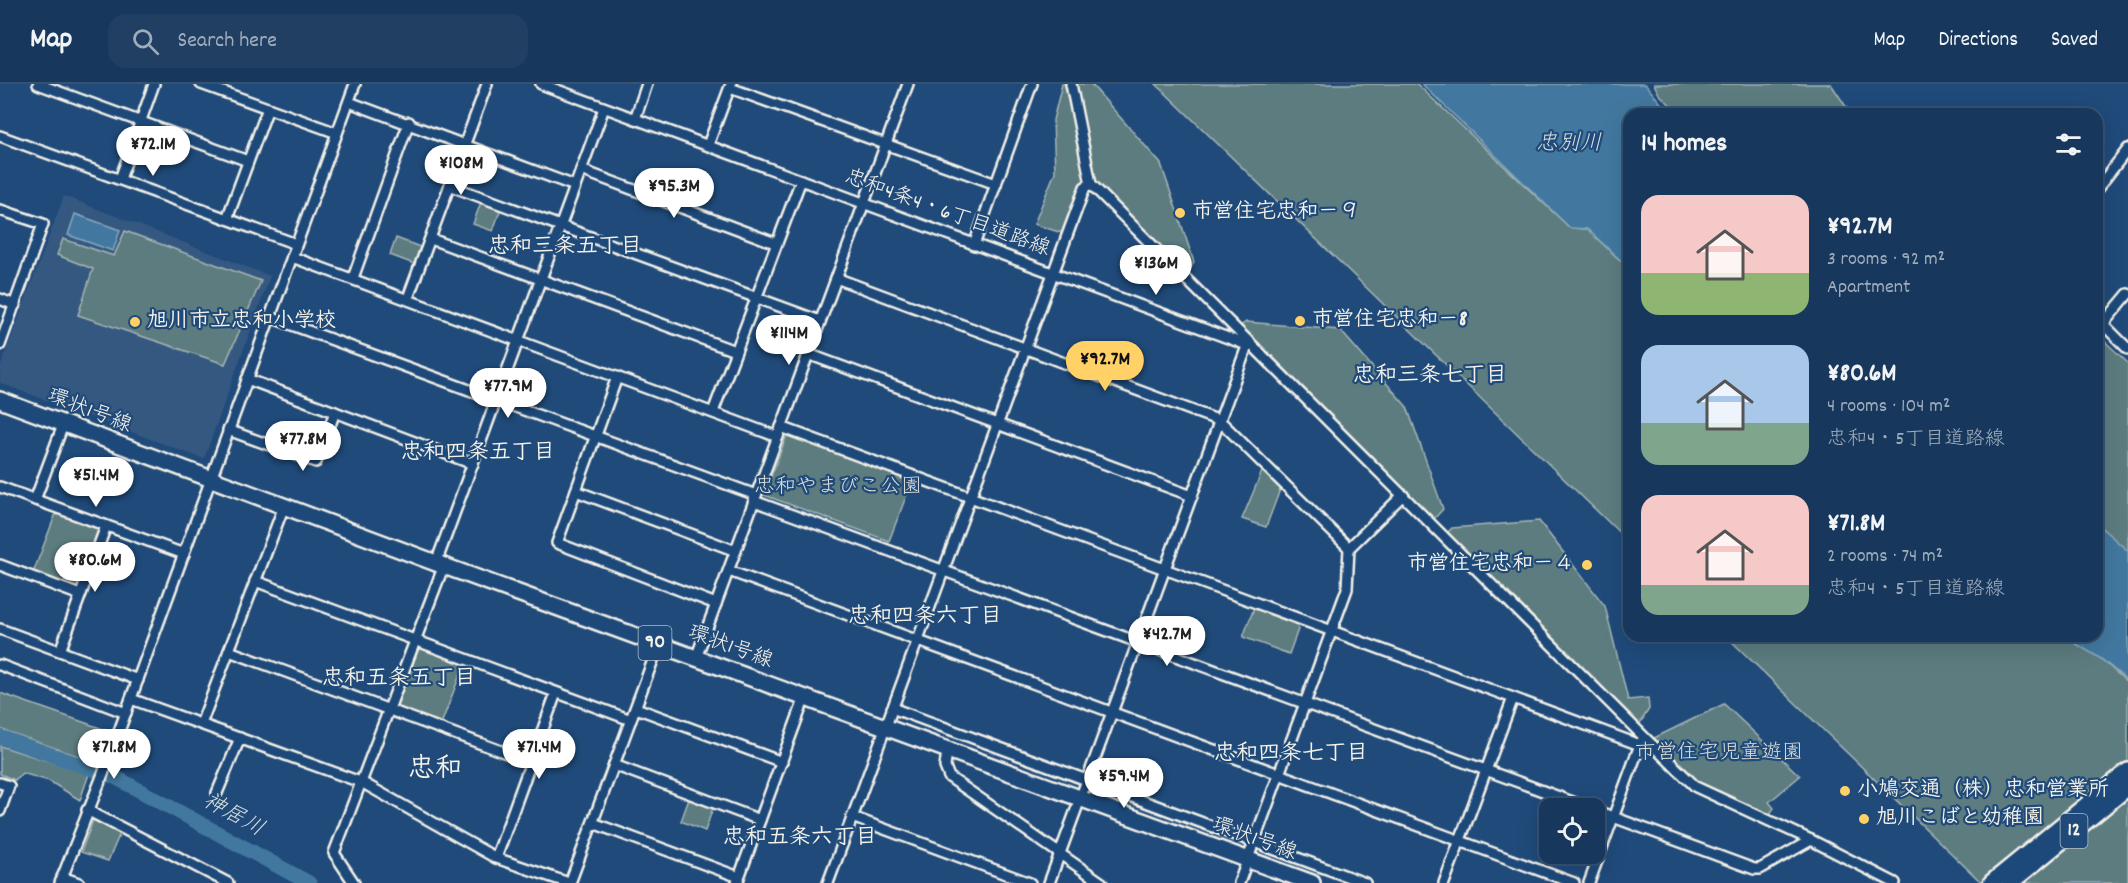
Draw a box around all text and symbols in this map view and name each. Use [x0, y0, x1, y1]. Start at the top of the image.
search box [108, 14, 528, 68]
text: Map [30, 21, 72, 61]
icon: search [129, 25, 162, 58]
text: Search here [177, 26, 277, 57]
text: Map [1874, 26, 1905, 56]
text: Directions [1938, 26, 2018, 56]
text: Saved [2051, 26, 2098, 56]
pin: ¥72.1M [104, 126, 202, 177]
text: 14 homes [1641, 126, 1727, 163]
icon: filters [2052, 128, 2085, 161]
water label: 忠別川 [1536, 129, 1602, 160]
text: ¥72.1M [130, 131, 176, 159]
pin: ¥108M [419, 145, 503, 196]
text: ¥108M [439, 150, 483, 178]
street label: 忠和4条4・6丁目道路線 [840, 163, 1054, 265]
pin: ¥95.3M [625, 168, 723, 219]
text: ¥95.3M [648, 173, 700, 201]
place label: 市営住宅忠和－９ [1192, 198, 1360, 228]
marker: 市営住宅忠和－９ [1173, 206, 1187, 220]
text: ¥92.7M [1827, 209, 1892, 246]
icon: home [1689, 219, 1761, 291]
district label: 忠和三条五丁目 [488, 232, 642, 263]
pin: ¥136M [1114, 245, 1198, 296]
text: 3 rooms · 92 m² [1827, 246, 1945, 274]
text: ¥136M [1134, 250, 1178, 278]
text: Apartment [1827, 274, 1910, 302]
place label: 市営住宅忠和－8 [1312, 306, 1467, 336]
place label: 旭川市立忠和小学校 [147, 307, 336, 337]
marker: 市営住宅忠和－8 [1293, 314, 1307, 328]
marker: 旭川市立忠和小学校 [128, 315, 142, 329]
pin: ¥114M [747, 315, 831, 366]
text: ¥114M [770, 320, 808, 348]
pin: ¥92.7M [1056, 341, 1154, 392]
text: ¥92.7M [1080, 346, 1130, 374]
text: ¥80.6M [1827, 356, 1896, 393]
district label: 忠和三条七丁目 [1353, 361, 1507, 392]
pin: ¥77.9M [459, 368, 557, 419]
icon: home [1689, 369, 1761, 441]
text: ¥77.9M [483, 373, 533, 401]
street label: 環状1号線 [42, 382, 136, 442]
text: 4 rooms · 104 m² [1827, 393, 1950, 421]
pin: ¥77.8M [254, 421, 352, 472]
text: ¥77.8M [279, 426, 327, 454]
text: 忠和4・5丁目道路線 [1827, 426, 2005, 454]
district label: 忠和四条五丁目 [401, 438, 555, 469]
pin: ¥51.4M [47, 457, 145, 508]
text: ¥51.4M [73, 462, 119, 490]
park label: 忠和やまびこ公園 [754, 473, 922, 503]
text: ¥71.8M [1827, 506, 1885, 543]
icon: home [1689, 519, 1761, 591]
pin: ¥80.6M [46, 542, 144, 593]
text: 2 rooms · 74 m² [1827, 543, 1943, 571]
text: ¥80.6M [68, 547, 122, 575]
place label: 市営住宅忠和－４ [1407, 550, 1575, 580]
marker: 市営住宅忠和－４ [1580, 558, 1594, 572]
text: 忠和4・5丁目道路線 [1827, 576, 2005, 604]
district label: 忠和四条六丁目 [848, 602, 1002, 633]
pin: ¥42.7M [1118, 616, 1216, 667]
street label: 環状1号線 [683, 619, 777, 677]
text: ¥42.7M [1142, 621, 1192, 649]
road number: 90 [638, 626, 672, 660]
district label: 忠和五条五丁目 [322, 664, 476, 695]
pin: ¥71.8M [65, 729, 163, 780]
pin: ¥71.4M [490, 729, 588, 780]
text: ¥71.8M [92, 734, 136, 762]
text: ¥71.4M [516, 734, 562, 762]
district label: 忠和四条七丁目 [1214, 739, 1368, 770]
park label: 市営住宅児童遊園 [1635, 739, 1803, 769]
district label: 忠和 [408, 751, 462, 790]
pin: ¥59.4M [1075, 758, 1173, 809]
text: ¥59.4M [1098, 763, 1150, 791]
place label: 小鳩交通（株）忠和営業所 [1857, 776, 2109, 806]
marker: 小鳩交通（株）忠和営業所 [1838, 784, 1852, 798]
water label: 神居川 [197, 786, 269, 846]
map controls [1539, 798, 1605, 864]
button: locate [1539, 798, 1605, 864]
place label: 旭川こばと幼稚園 [1876, 804, 2044, 834]
street label: 環状1号線 [1207, 811, 1301, 869]
marker: 旭川こばと幼稚園 [1857, 812, 1871, 826]
road number: 12 [2060, 814, 2088, 848]
district label: 忠和五条六丁目 [723, 823, 877, 854]

